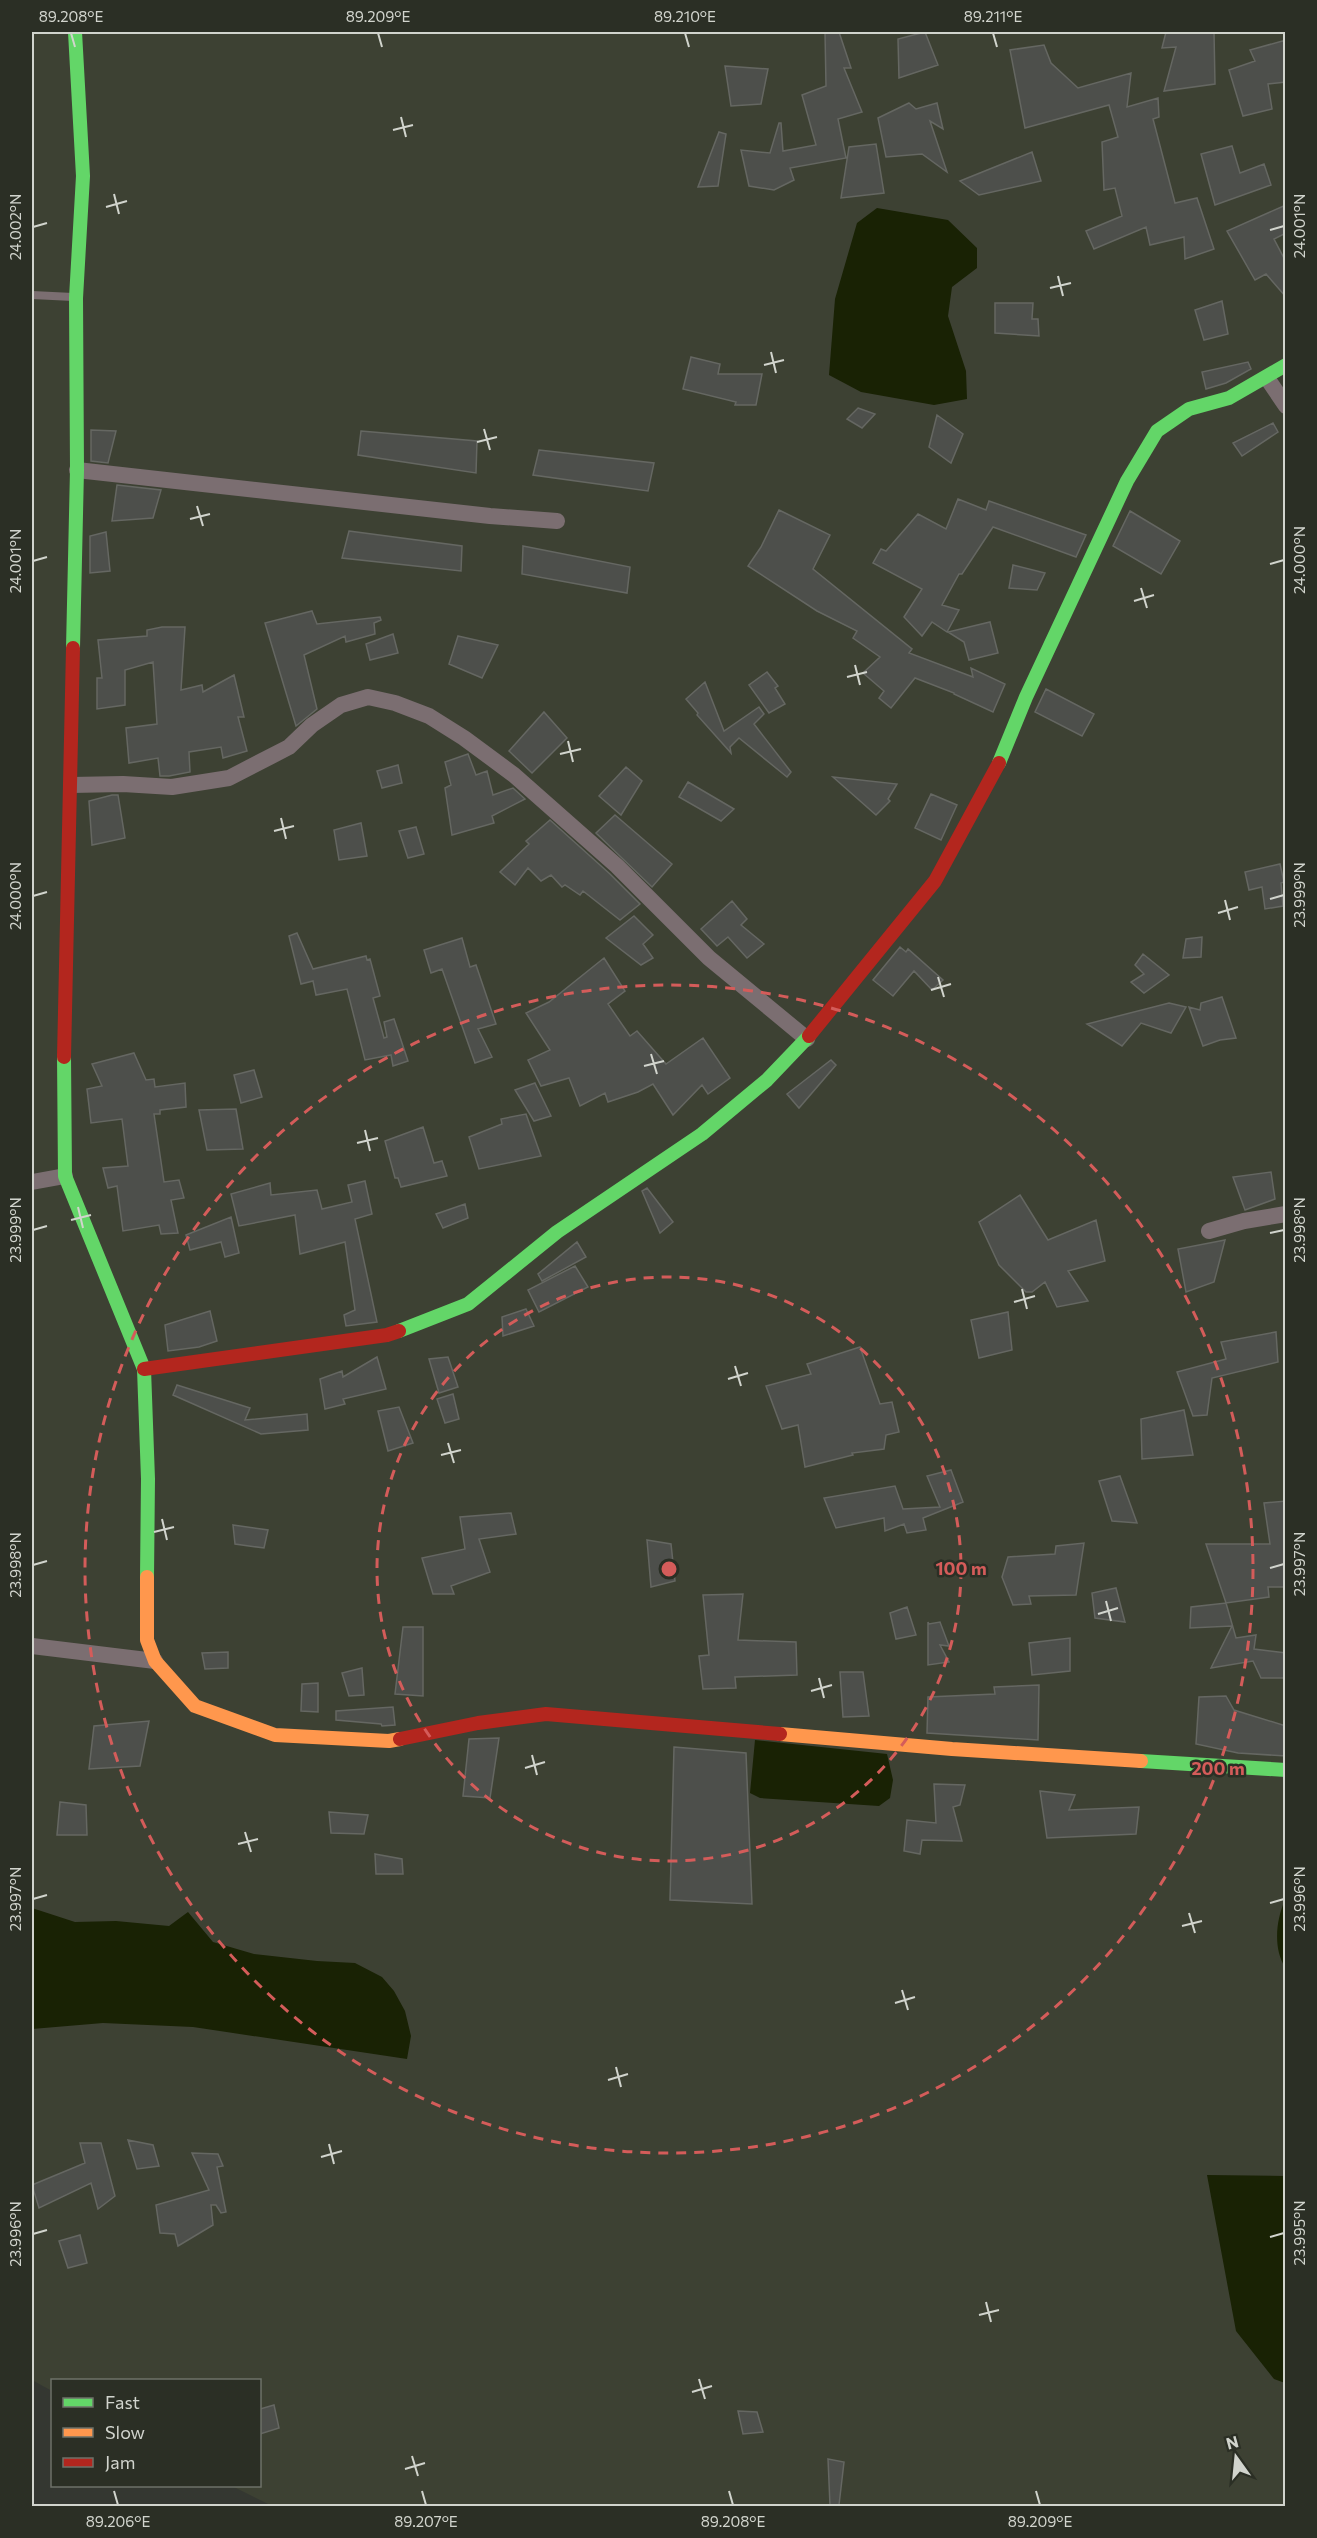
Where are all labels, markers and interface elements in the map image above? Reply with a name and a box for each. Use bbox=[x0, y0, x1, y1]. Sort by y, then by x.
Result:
text: 89.208°E bbox=[39, 7, 103, 25]
text: 89.209°E bbox=[346, 7, 410, 25]
text: 89.210°E bbox=[654, 7, 716, 25]
text: 89.211°E bbox=[964, 7, 1022, 25]
text: 24.002°N bbox=[6, 194, 24, 260]
text: 24.001°N bbox=[1290, 194, 1308, 258]
text: 24.000°N bbox=[1290, 526, 1308, 594]
text: 24.001°N bbox=[6, 529, 24, 593]
text: 24.000°N bbox=[6, 862, 24, 930]
text: 23.999°N bbox=[1290, 862, 1308, 928]
text: 23.999°N bbox=[6, 1197, 24, 1263]
text: 23.998°N bbox=[1290, 1197, 1308, 1263]
text: 23.998°N bbox=[6, 1532, 24, 1598]
text: 23.997°N bbox=[1290, 1532, 1308, 1596]
text: 100 m bbox=[935, 1557, 987, 1579]
centre of rings bbox=[659, 1559, 679, 1579]
text: 200 m bbox=[1191, 1757, 1245, 1779]
text: 23.996°N bbox=[1290, 1866, 1308, 1932]
text: 23.997°N bbox=[6, 1867, 24, 1931]
text: 23.995°N bbox=[1290, 2200, 1308, 2266]
text: 23.996°N bbox=[6, 2201, 24, 2267]
legend bbox=[51, 2379, 261, 2487]
text: Fast bbox=[105, 2391, 140, 2413]
text: Slow bbox=[105, 2421, 145, 2443]
north arrow bbox=[1206, 2427, 1266, 2487]
text: N bbox=[1224, 2431, 1240, 2453]
text: Jam bbox=[105, 2451, 135, 2473]
text: 89.206°E bbox=[86, 2512, 150, 2530]
text: 89.207°E bbox=[394, 2512, 458, 2530]
text: 89.208°E bbox=[701, 2512, 765, 2530]
text: 89.209°E bbox=[1008, 2512, 1072, 2530]

